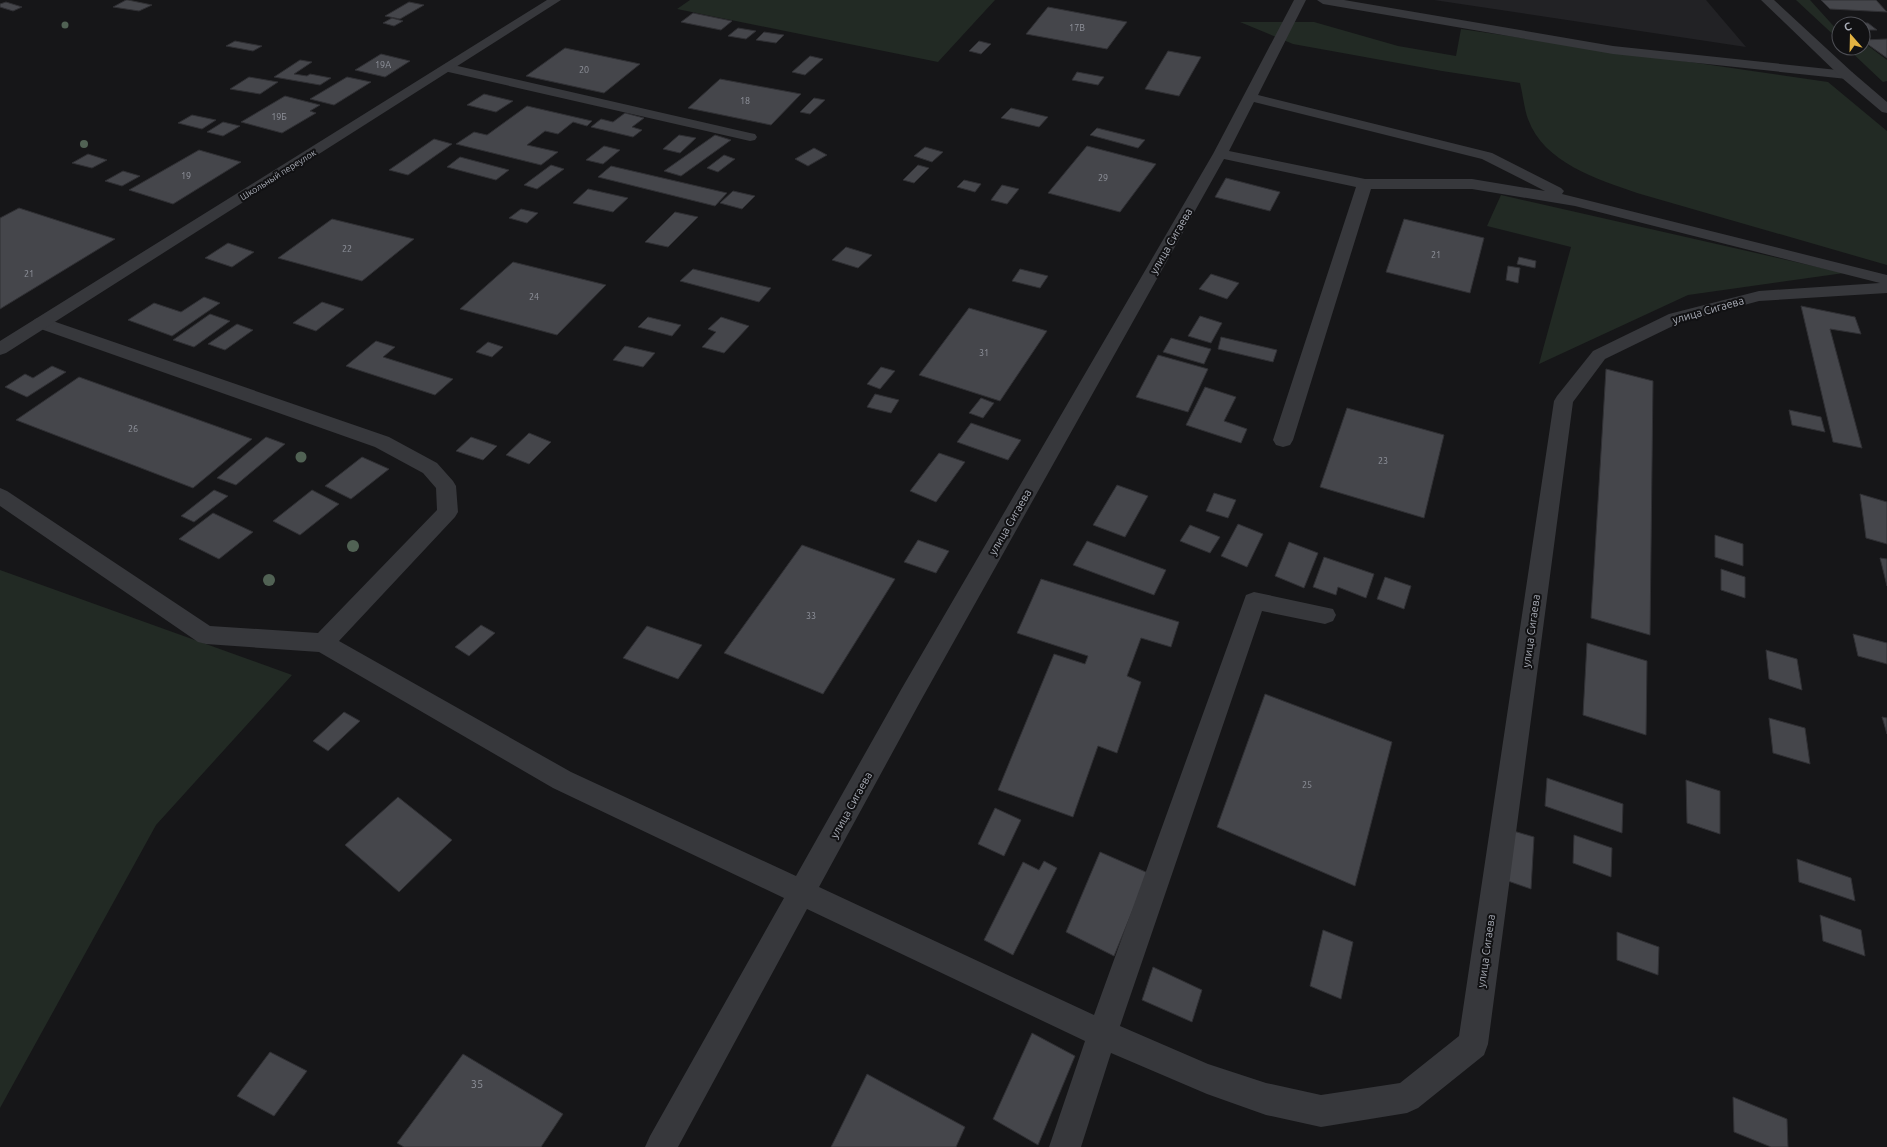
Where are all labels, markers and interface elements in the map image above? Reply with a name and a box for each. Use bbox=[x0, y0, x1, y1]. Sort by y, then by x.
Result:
north arrow bbox=[1831, 16, 1871, 56]
text: С bbox=[1842, 20, 1853, 33]
house number: 17В bbox=[1069, 23, 1085, 33]
house number: 19А bbox=[375, 60, 391, 70]
house number: 20 bbox=[579, 65, 589, 75]
house number: 18 bbox=[740, 96, 750, 106]
house number: 19Б bbox=[271, 112, 287, 122]
street label: Школьный переулок bbox=[238, 147, 318, 202]
house number: 19 bbox=[181, 171, 191, 181]
house number: 29 bbox=[1098, 173, 1108, 183]
street label: улица Сигаева bbox=[1147, 206, 1195, 276]
house number: 22 bbox=[342, 244, 352, 254]
house number: 21 bbox=[1431, 250, 1441, 260]
house number: 21 bbox=[24, 269, 34, 279]
house number: 24 bbox=[529, 292, 539, 302]
street label: улица Сигаева bbox=[1671, 294, 1745, 326]
house number: 31 bbox=[979, 348, 989, 358]
house number: 26 bbox=[128, 424, 138, 434]
house number: 23 bbox=[1378, 456, 1388, 466]
street label: улица Сигаева bbox=[986, 487, 1034, 557]
street label: улица Сигаева bbox=[1520, 594, 1542, 668]
house number: 33 bbox=[806, 611, 816, 621]
street label: улица Сигаева bbox=[828, 770, 874, 840]
house number: 25 bbox=[1302, 780, 1312, 790]
street label: улица Сигаева bbox=[1475, 914, 1497, 988]
house number: 35 bbox=[471, 1078, 483, 1090]

